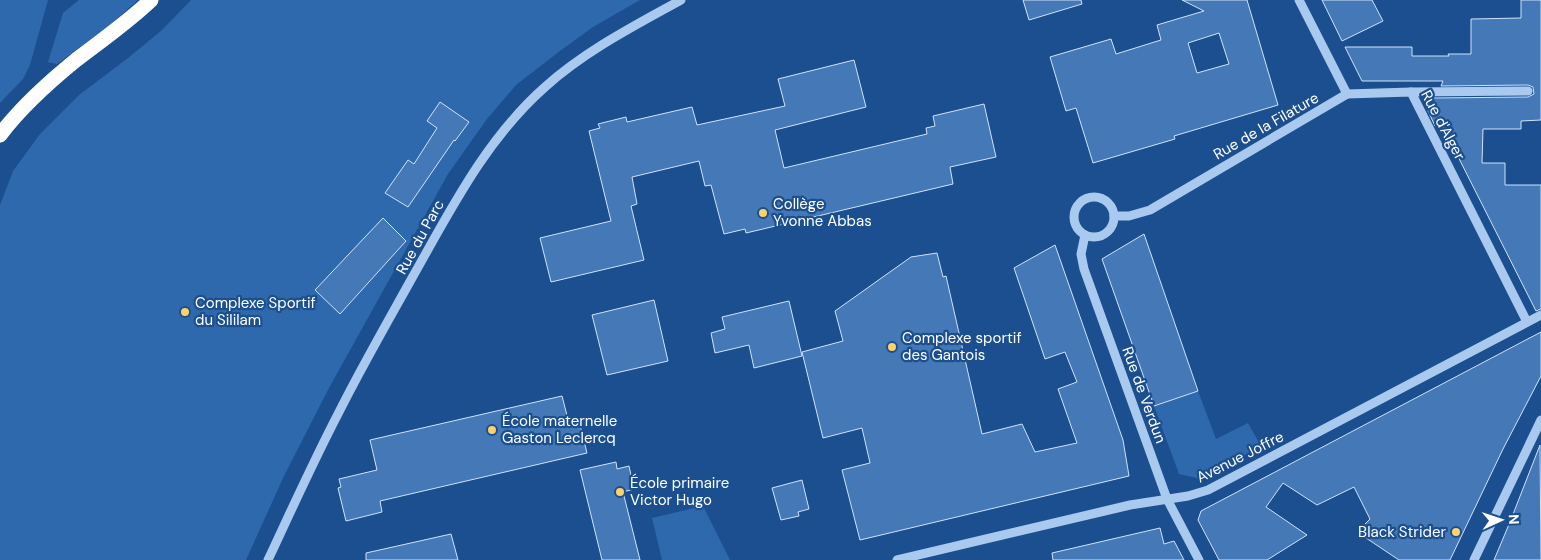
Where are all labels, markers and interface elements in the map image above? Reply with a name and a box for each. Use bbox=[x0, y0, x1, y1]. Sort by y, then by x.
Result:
street label: Rue d'Alger bbox=[1416, 87, 1470, 164]
street label: Rue de la Filature bbox=[1210, 88, 1322, 164]
place label: Collège Yvonne Abbas bbox=[773, 194, 872, 231]
street label: Rue du Parc bbox=[391, 196, 449, 278]
marker: Collège Yvonne Abbas bbox=[757, 207, 769, 219]
place label: Complexe Sportif du Sililam bbox=[195, 293, 316, 330]
marker: Complexe Sportif du Sililam bbox=[179, 306, 191, 318]
place label: Complexe sportif des Gantois bbox=[902, 328, 1022, 365]
marker: Complexe sportif des Gantois bbox=[886, 341, 898, 353]
street label: Rue de Verdun bbox=[1117, 344, 1171, 446]
place label: École maternelle Gaston Leclercq bbox=[502, 411, 617, 448]
marker: École maternelle Gaston Leclercq bbox=[486, 424, 498, 436]
street label: Avenue Joffre bbox=[1193, 426, 1287, 488]
place label: École primaire Victor Hugo bbox=[630, 473, 729, 510]
marker: École primaire Victor Hugo bbox=[614, 486, 626, 498]
north arrow bbox=[1476, 495, 1526, 545]
text: N bbox=[1505, 514, 1523, 525]
place label: Black Strider bbox=[1358, 522, 1446, 542]
marker: Black Strider bbox=[1450, 526, 1462, 538]

